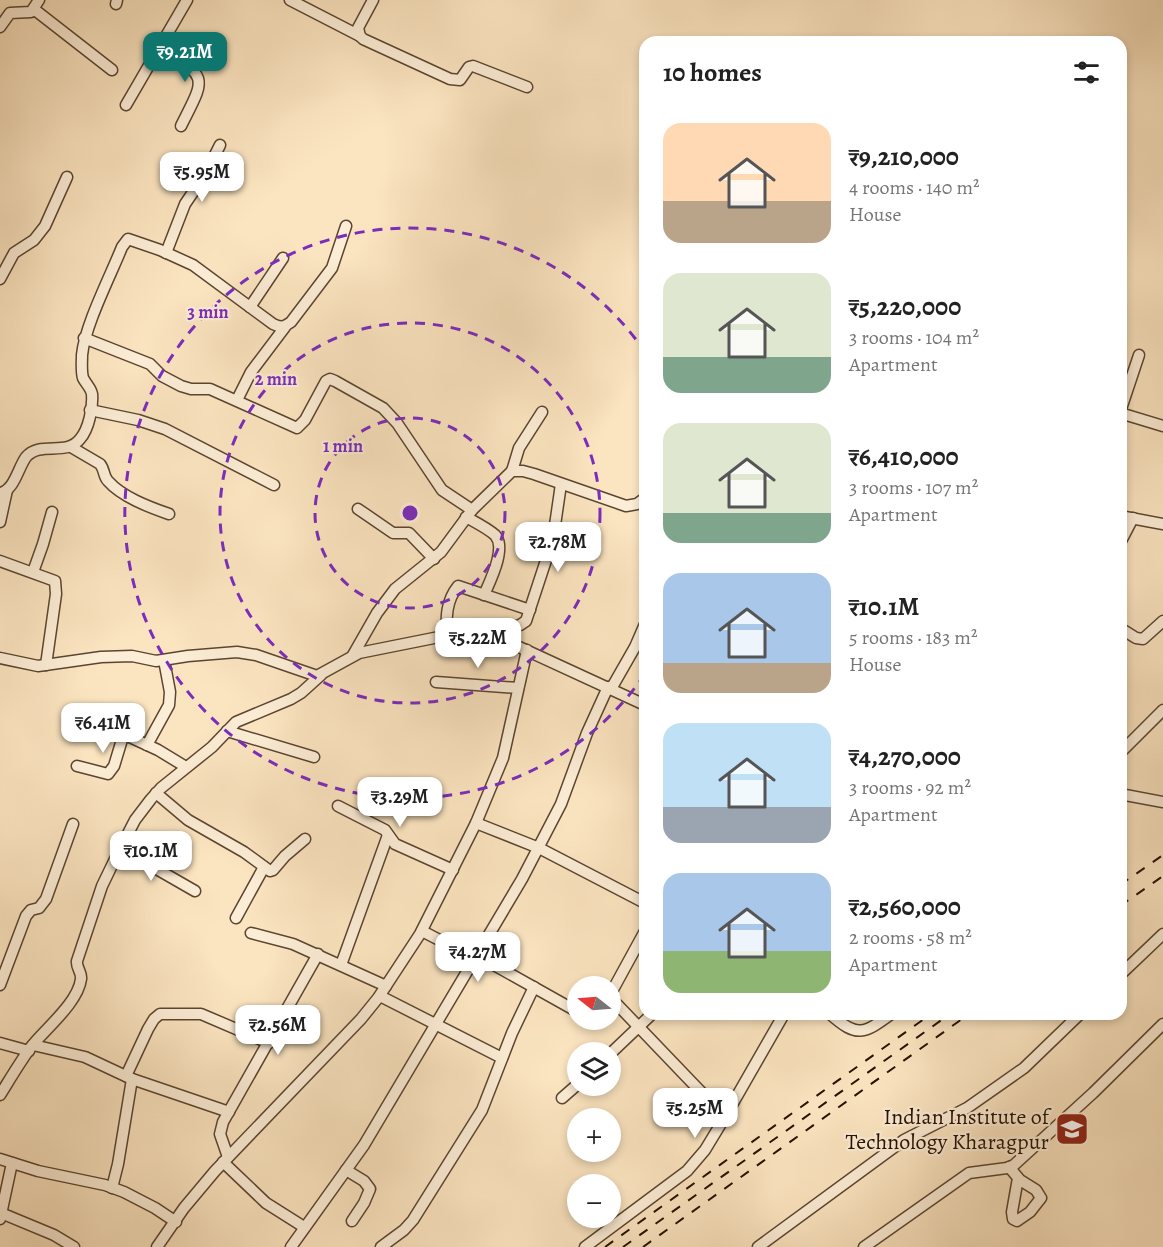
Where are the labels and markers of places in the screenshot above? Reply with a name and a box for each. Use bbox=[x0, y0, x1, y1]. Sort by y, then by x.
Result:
pin: ₹9.21M bbox=[136, 32, 234, 83]
pin: ₹5.95M bbox=[153, 152, 251, 203]
centre of rings bbox=[400, 503, 420, 523]
pin: ₹2.78M bbox=[509, 522, 607, 573]
pin: ₹5.22M bbox=[429, 618, 527, 669]
pin: ₹6.41M bbox=[54, 703, 152, 754]
pin: ₹3.29M bbox=[351, 777, 449, 828]
pin: ₹10.1M bbox=[102, 831, 200, 882]
pin: ₹4.27M bbox=[429, 932, 527, 983]
pin: ₹2.56M bbox=[229, 1005, 327, 1056]
pin: ₹5.25M bbox=[646, 1088, 744, 1139]
place label: Indian Institute of Technology Kharagpur bbox=[846, 1102, 1052, 1157]
school or university icon: Indian Institute of Technology Kharagpur bbox=[1054, 1111, 1090, 1147]

